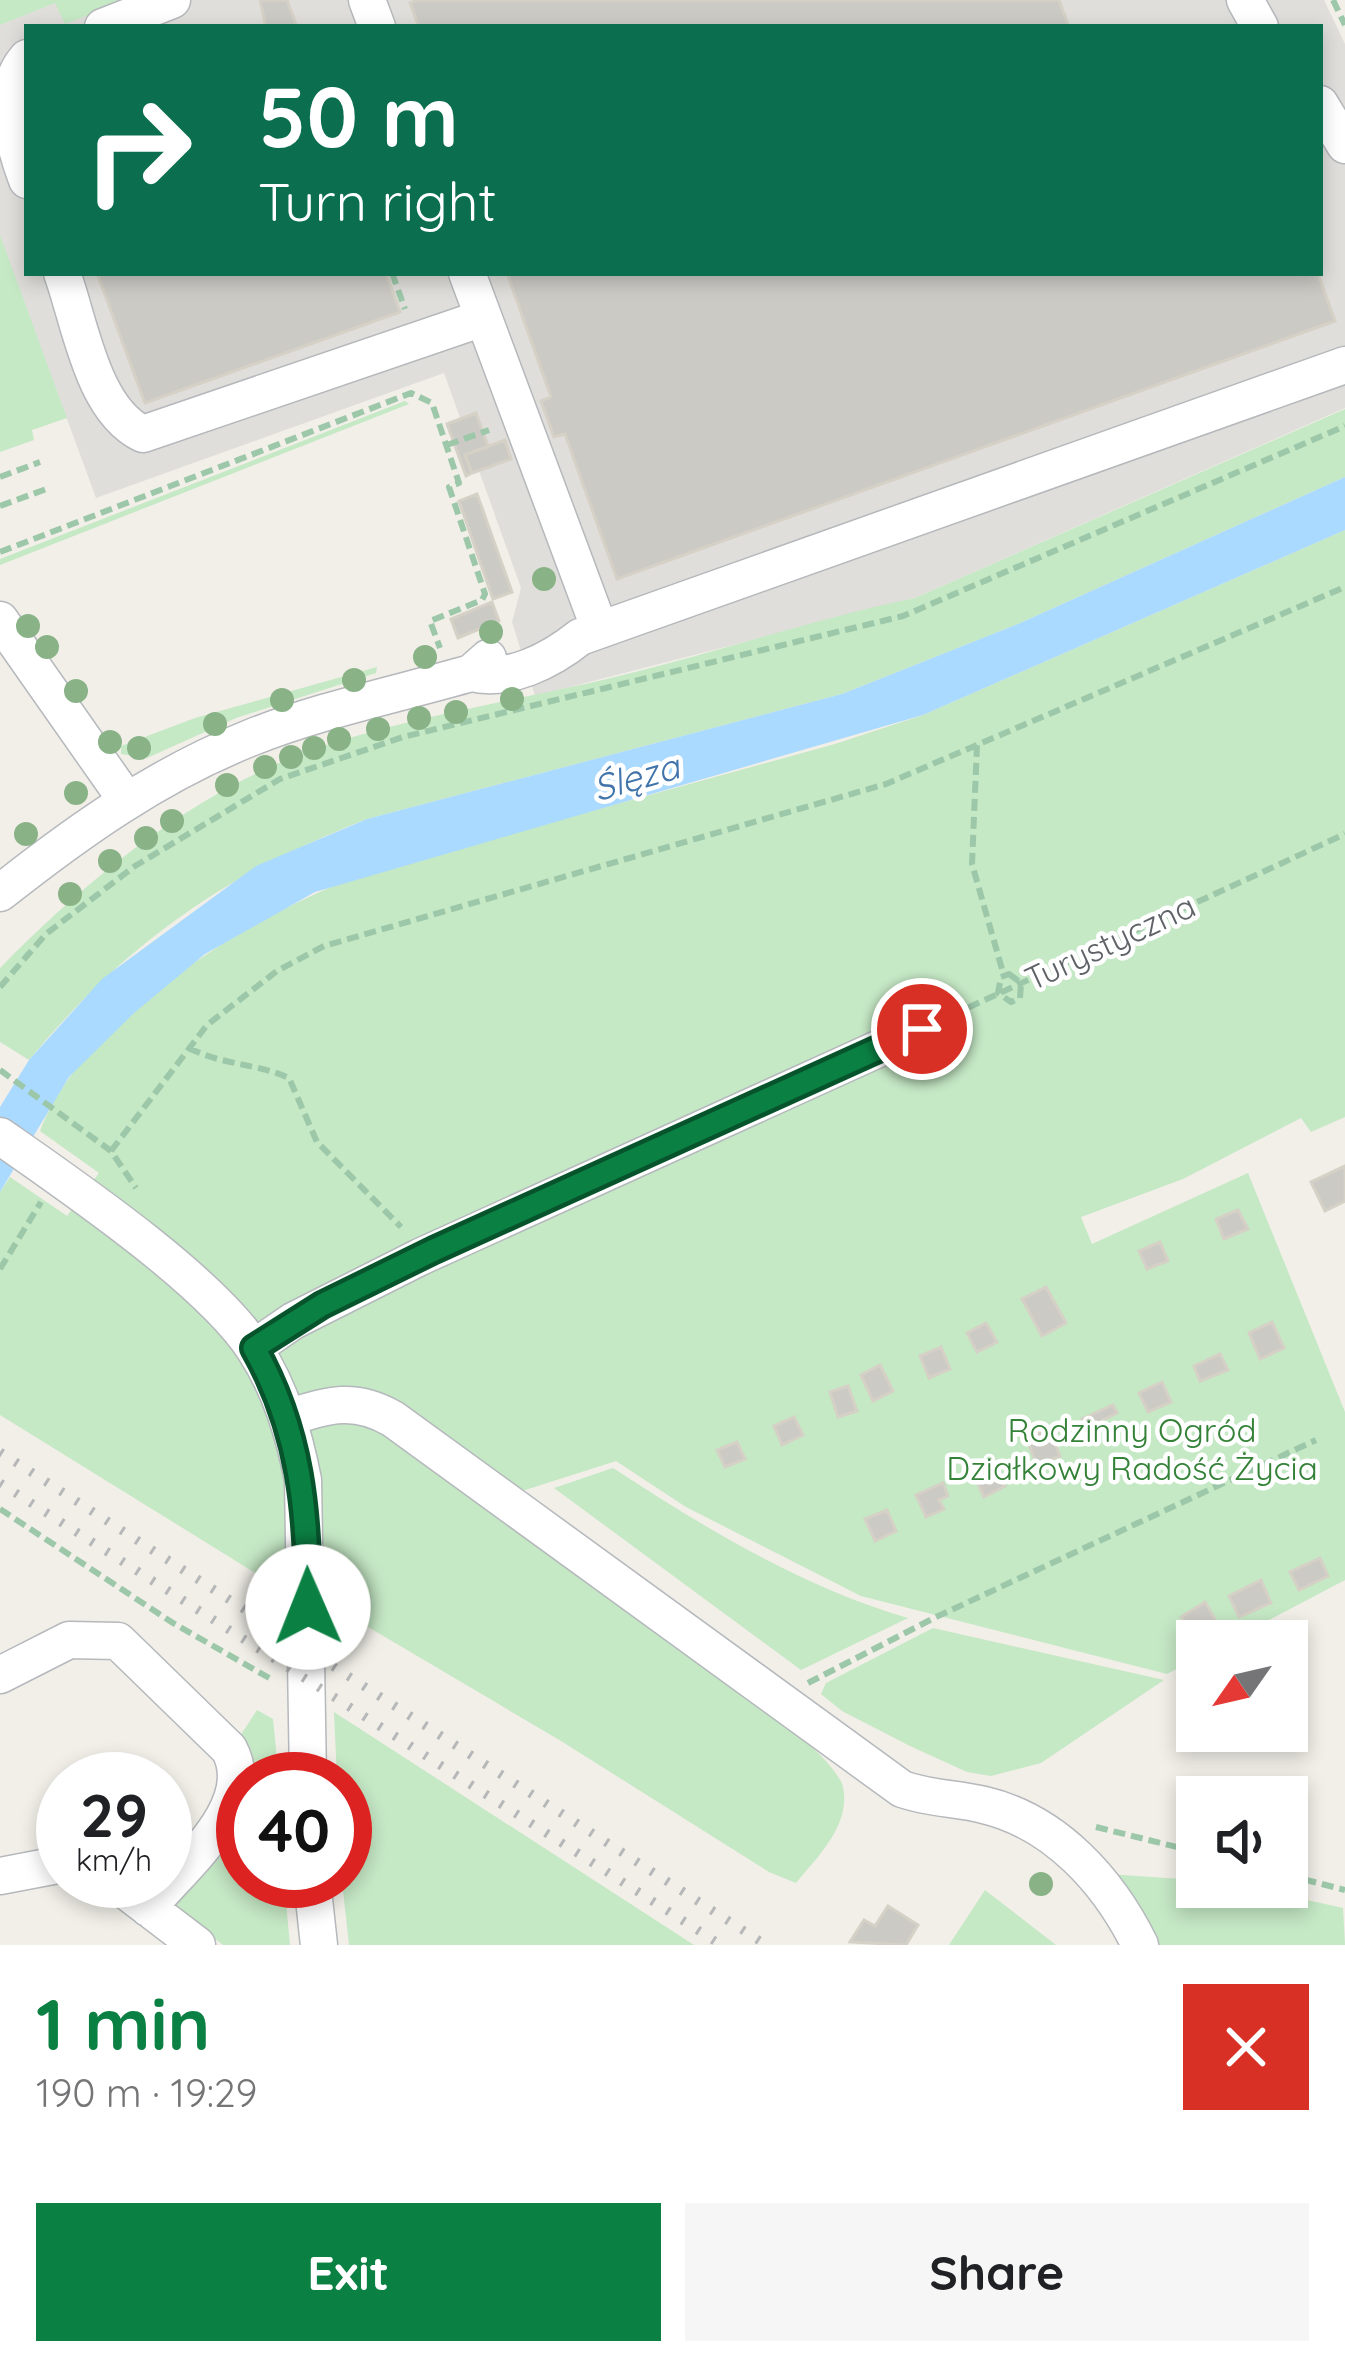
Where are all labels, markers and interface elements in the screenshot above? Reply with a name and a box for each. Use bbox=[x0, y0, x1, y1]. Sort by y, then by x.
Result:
text: 50 m bbox=[258, 63, 459, 168]
icon: right bbox=[60, 72, 216, 228]
text: Turn right bbox=[258, 167, 497, 235]
water label: Ślęza bbox=[588, 742, 686, 810]
street label: Turystyczna bbox=[1018, 884, 1201, 999]
pin bbox=[871, 978, 973, 1080]
icon: arrive bbox=[889, 996, 955, 1062]
park label: Rodzinny Ogród Działkowy Radość Życia bbox=[946, 1409, 1318, 1488]
position arrow bbox=[245, 1544, 371, 1670]
north arrow bbox=[1176, 1620, 1308, 1752]
map controls bbox=[1176, 1620, 1308, 1908]
speed limit sign: 40 bbox=[216, 1752, 372, 1908]
button: sound bbox=[1176, 1776, 1308, 1908]
text: 29 bbox=[80, 1777, 148, 1852]
text: km/h bbox=[76, 1841, 152, 1879]
text: 1 min bbox=[36, 1978, 210, 2068]
button: close bbox=[1183, 1984, 1309, 2110]
text: 190 m · 19:29 bbox=[36, 2068, 257, 2117]
button: Exit bbox=[36, 2203, 661, 2341]
button: Share bbox=[685, 2203, 1309, 2341]

